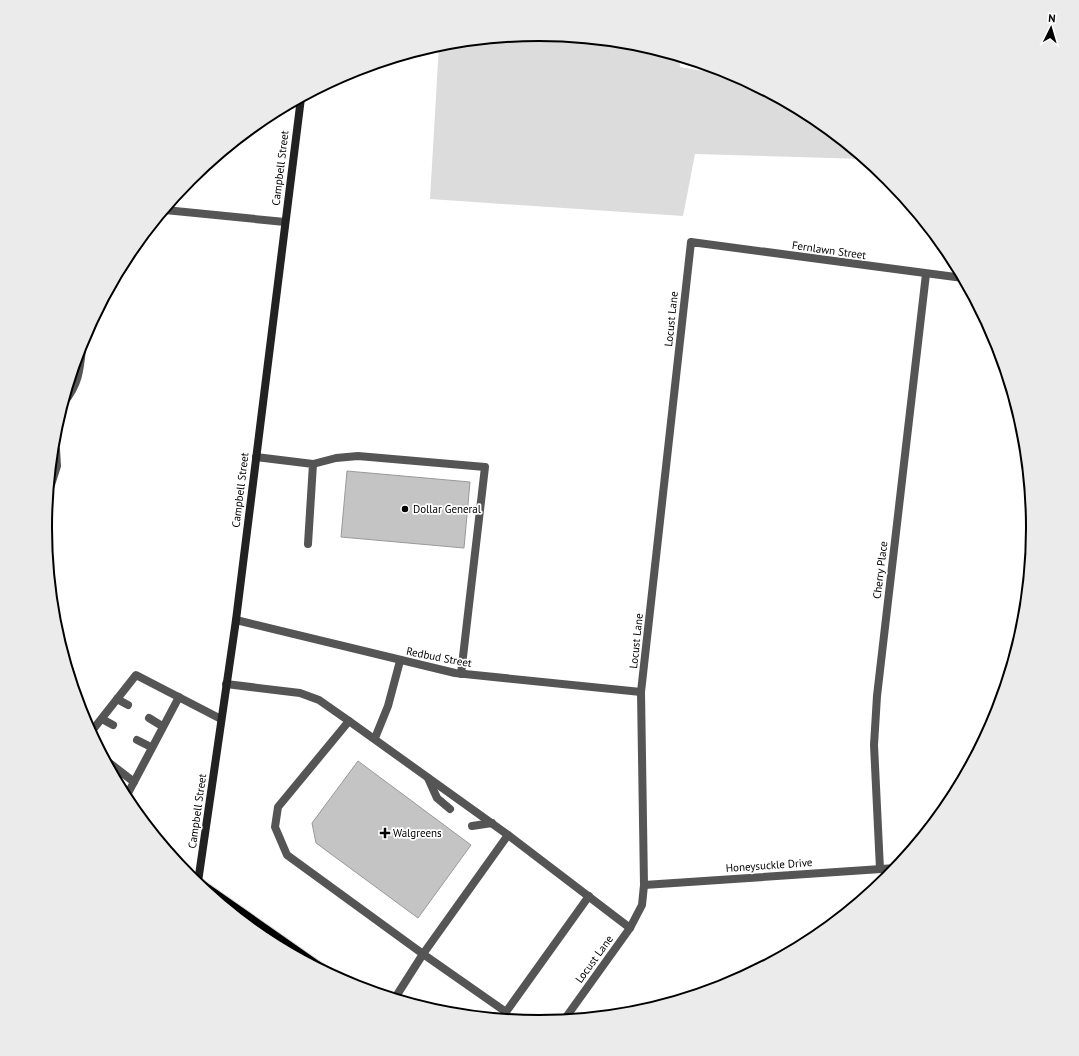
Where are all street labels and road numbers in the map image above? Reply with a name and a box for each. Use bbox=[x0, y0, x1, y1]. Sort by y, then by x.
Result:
street label: Campbell Street bbox=[268, 129, 292, 206]
street label: Fernlawn Street bbox=[791, 238, 867, 262]
street label: Locust Lane bbox=[661, 290, 681, 347]
street label: Campbell Street bbox=[228, 451, 252, 528]
street label: Cherry Place bbox=[870, 540, 891, 600]
street label: Locust Lane bbox=[626, 612, 646, 669]
street label: Redbud Street bbox=[405, 644, 473, 670]
street label: Campbell Street bbox=[185, 772, 209, 849]
street label: Honeysuckle Drive bbox=[725, 855, 813, 875]
street label: Locust Lane bbox=[572, 932, 616, 986]

